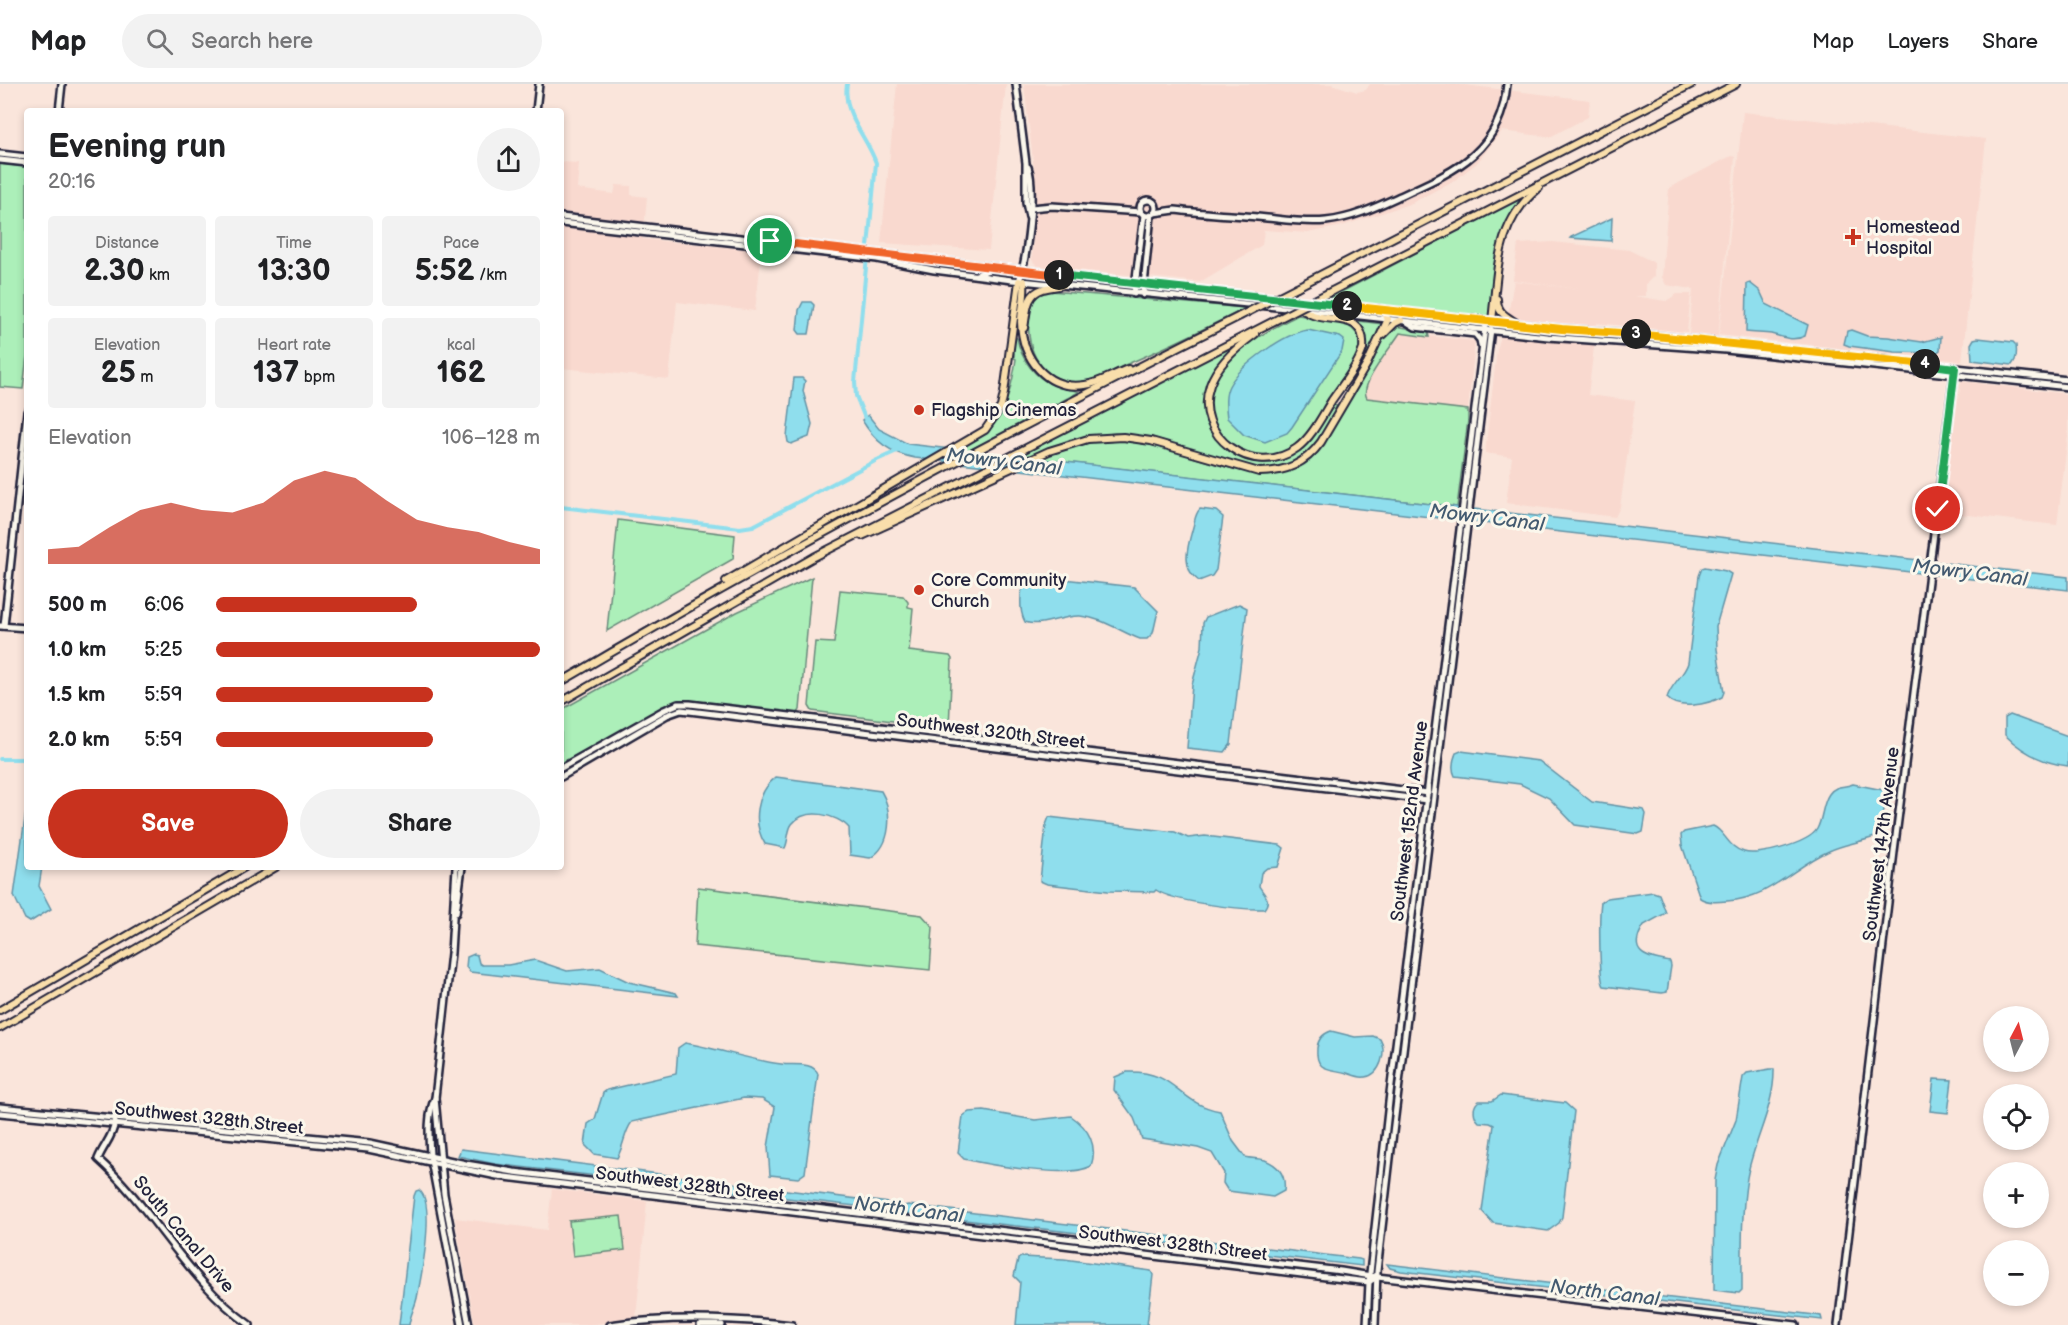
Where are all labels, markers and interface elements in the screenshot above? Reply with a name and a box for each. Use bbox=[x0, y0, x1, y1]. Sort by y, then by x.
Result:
search box bbox=[122, 14, 542, 68]
text: Map bbox=[30, 25, 86, 58]
icon: search bbox=[143, 25, 176, 58]
text: Search here bbox=[191, 28, 313, 55]
text: Map bbox=[1812, 29, 1854, 54]
text: Layers bbox=[1887, 29, 1949, 54]
text: Share bbox=[1982, 29, 2038, 54]
text: Evening run bbox=[48, 127, 226, 167]
button: share bbox=[477, 128, 540, 191]
text: 20:16 bbox=[48, 170, 96, 194]
pin bbox=[744, 215, 795, 266]
place label: Homestead Hospital bbox=[1866, 217, 1960, 259]
icon: arrive bbox=[753, 224, 786, 257]
marker: Homestead Hospital bbox=[1844, 228, 1862, 246]
text: Distance bbox=[95, 234, 159, 253]
text: Time bbox=[276, 234, 312, 253]
text: Pace bbox=[443, 234, 479, 253]
text: 2.30 bbox=[84, 253, 145, 289]
text: 13:30 bbox=[257, 253, 331, 289]
text: 5:52 bbox=[415, 253, 475, 289]
pin: 1 bbox=[1044, 260, 1074, 290]
text: 1 bbox=[1056, 265, 1062, 284]
text: km bbox=[145, 266, 170, 285]
text: /km bbox=[475, 266, 507, 285]
pin: 2 bbox=[1332, 291, 1362, 321]
text: 2 bbox=[1342, 296, 1352, 315]
pin: 3 bbox=[1621, 319, 1651, 349]
text: 3 bbox=[1631, 324, 1641, 343]
text: Elevation bbox=[94, 336, 160, 355]
text: Heart rate bbox=[257, 336, 331, 355]
text: kcal bbox=[447, 336, 475, 355]
pin: 4 bbox=[1910, 349, 1940, 379]
text: 4 bbox=[1920, 354, 1930, 373]
text: 25 bbox=[101, 355, 136, 391]
text: 137 bbox=[253, 355, 299, 391]
text: 162 bbox=[437, 355, 485, 391]
text: m bbox=[136, 368, 153, 387]
text: bpm bbox=[299, 368, 335, 387]
place label: Flagship Cinemas bbox=[931, 400, 1076, 421]
marker: Flagship Cinemas bbox=[912, 403, 926, 417]
text: Elevation bbox=[48, 426, 131, 450]
text: 106–128 m bbox=[442, 426, 540, 450]
water label: Mowry Canal bbox=[945, 443, 1064, 481]
pin bbox=[1912, 483, 1963, 534]
icon: check bbox=[1921, 492, 1954, 525]
water label: Mowry Canal bbox=[1428, 499, 1547, 537]
water label: Mowry Canal bbox=[1911, 554, 2030, 592]
place label: Core Community Church bbox=[931, 570, 1067, 612]
marker: Core Community Church bbox=[912, 583, 926, 597]
text: 500 m bbox=[48, 593, 107, 617]
text: 6:06 bbox=[144, 593, 184, 617]
text: 1.0 km bbox=[48, 638, 106, 662]
text: 5:25 bbox=[144, 638, 183, 662]
text: 1.5 km bbox=[48, 683, 105, 707]
text: 5:59 bbox=[144, 683, 183, 707]
street label: Southwest 320th Street bbox=[895, 710, 1087, 754]
street label: Southwest 152nd Avenue bbox=[1387, 719, 1432, 923]
text: 2.0 km bbox=[48, 728, 110, 752]
text: 5:59 bbox=[144, 728, 183, 752]
street label: Southwest 147th Avenue bbox=[1859, 745, 1904, 942]
button: Save bbox=[48, 789, 288, 858]
button: Share bbox=[300, 789, 540, 858]
north arrow bbox=[1983, 1006, 2049, 1072]
map controls bbox=[1983, 1006, 2049, 1306]
button: locate bbox=[1983, 1084, 2049, 1150]
street label: Southwest 328th Street bbox=[113, 1098, 305, 1139]
button: + bbox=[1983, 1162, 2049, 1228]
street label: Southwest 328th Street bbox=[594, 1163, 786, 1207]
street label: South Canal Drive bbox=[129, 1172, 239, 1297]
water label: North Canal bbox=[853, 1191, 966, 1229]
street label: Southwest 328th Street bbox=[1077, 1222, 1269, 1266]
button: − bbox=[1983, 1240, 2049, 1306]
water label: North Canal bbox=[1549, 1274, 1662, 1312]

